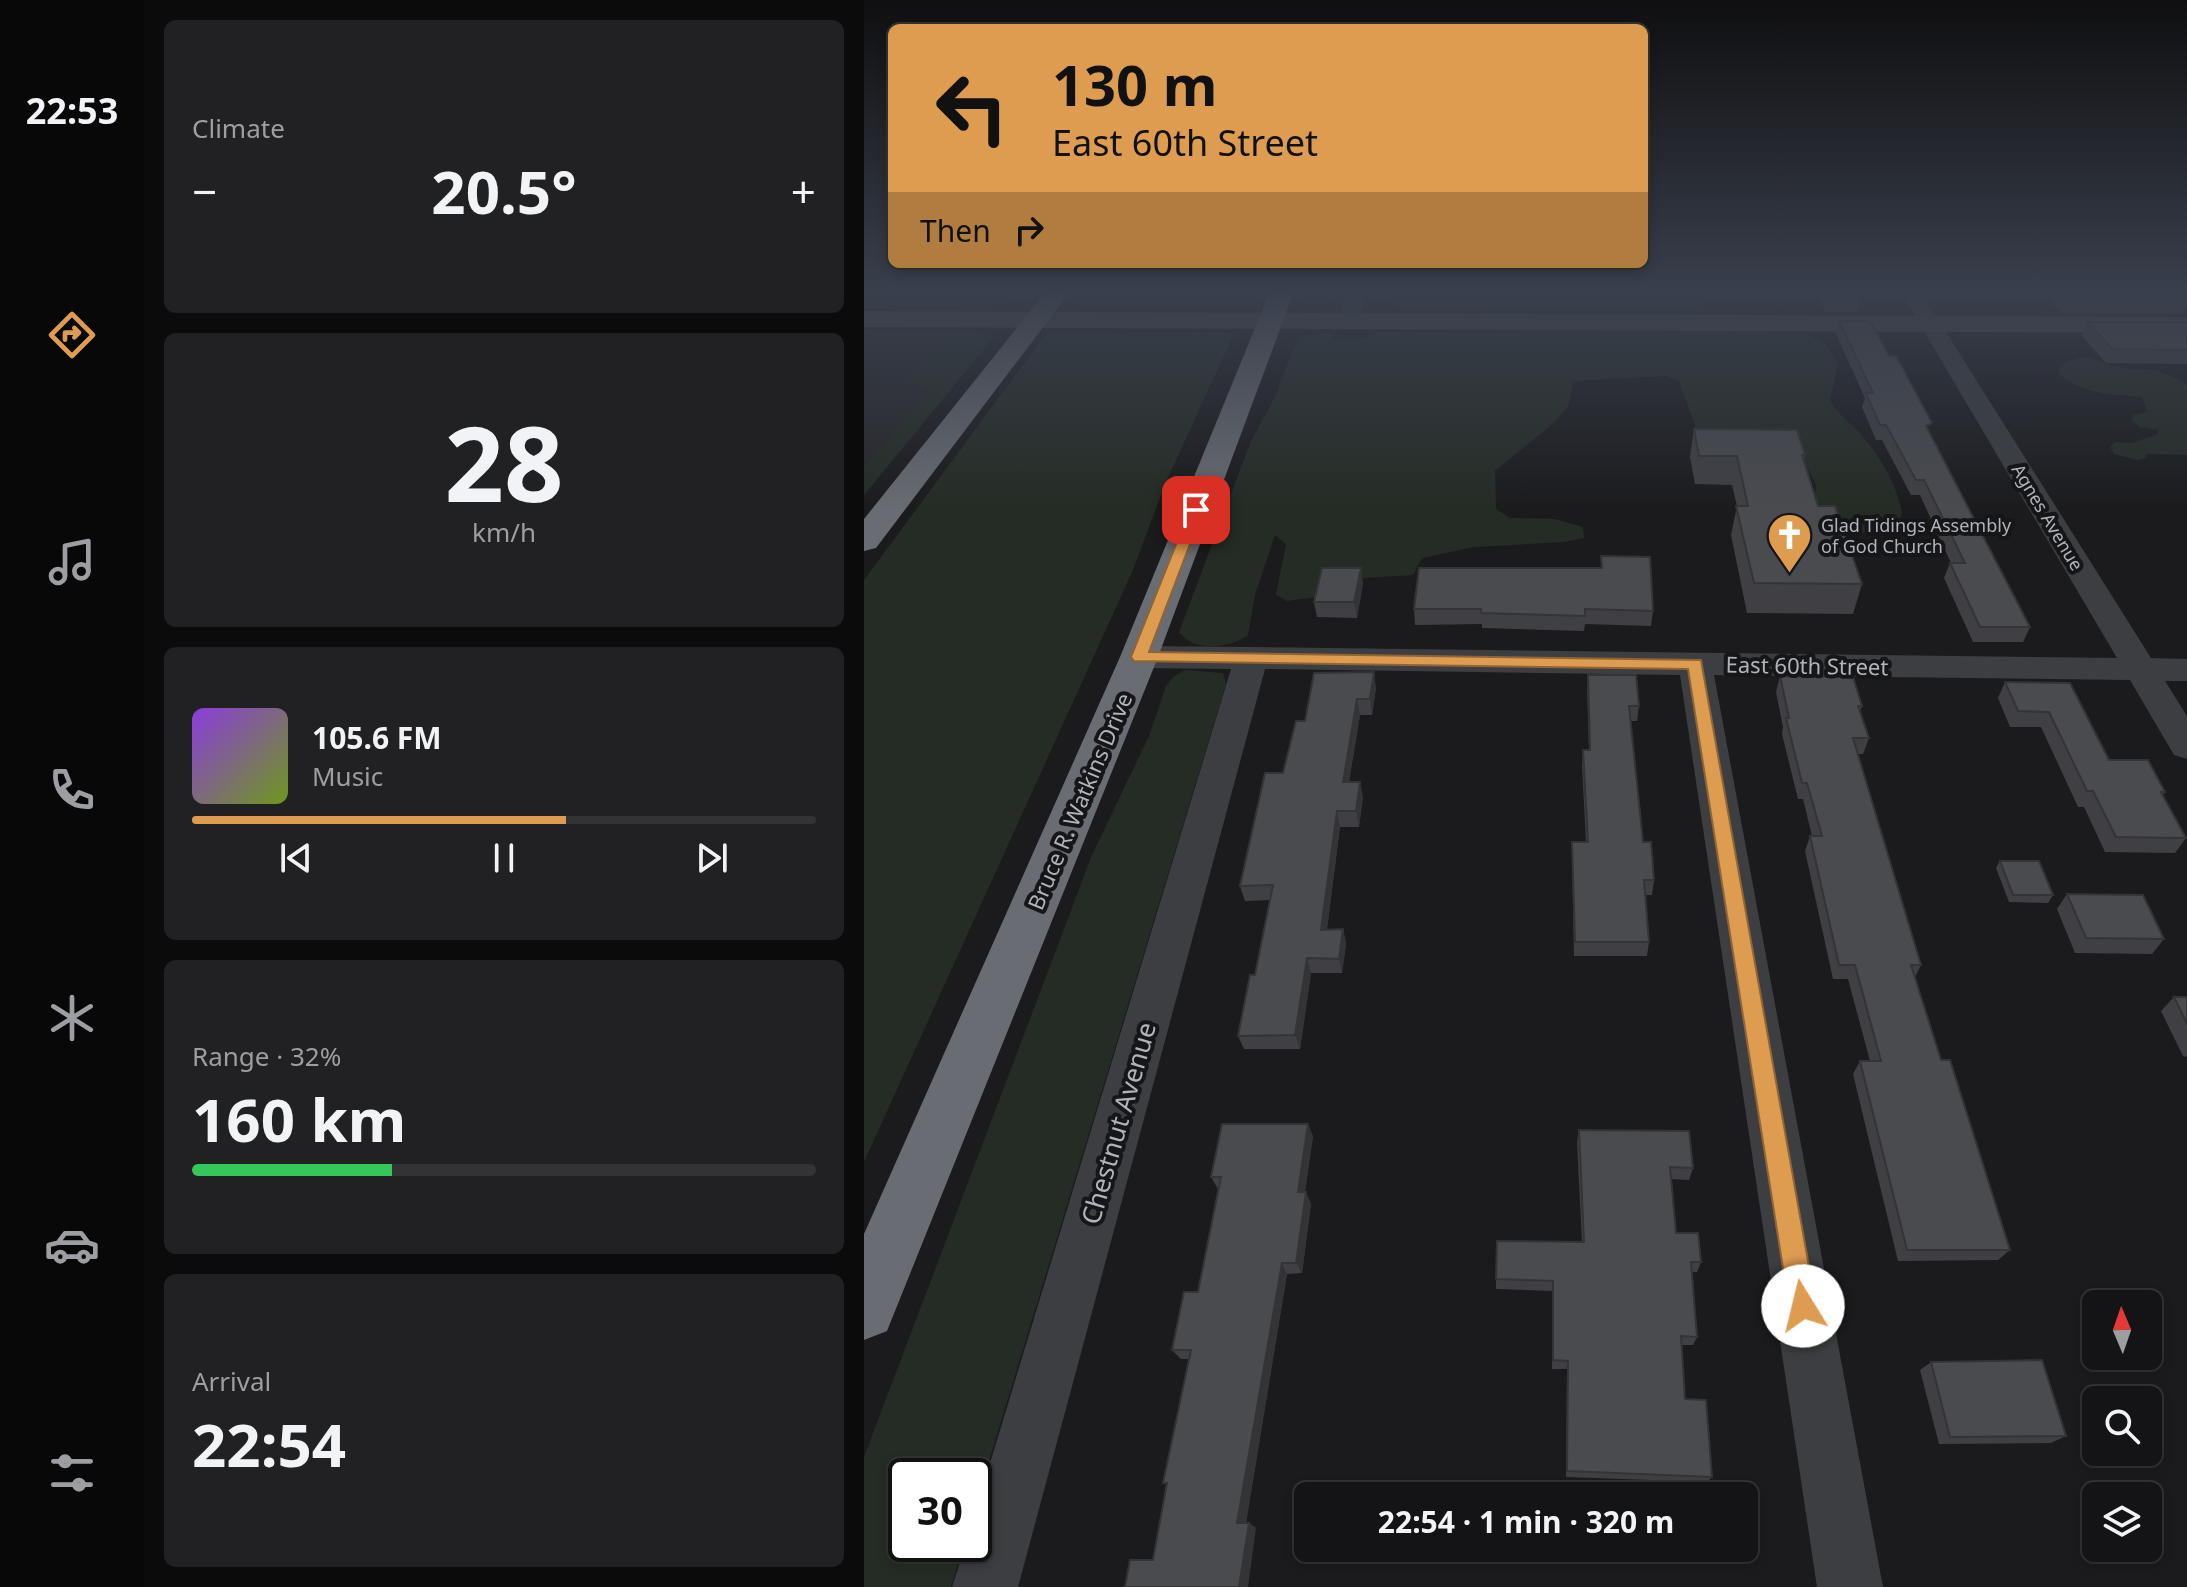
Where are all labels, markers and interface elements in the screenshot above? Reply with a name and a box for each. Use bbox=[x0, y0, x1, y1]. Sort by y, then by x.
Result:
text: 130 m bbox=[1052, 46, 1217, 122]
icon: left bbox=[920, 56, 1024, 160]
text: 22:53 bbox=[26, 86, 118, 135]
text: Climate bbox=[192, 110, 285, 146]
text: East 60th Street bbox=[1052, 118, 1318, 167]
text: 20.5° bbox=[431, 150, 577, 232]
text: − bbox=[192, 161, 217, 221]
text: + bbox=[791, 161, 816, 221]
icon: right bbox=[1007, 208, 1051, 252]
text: Then bbox=[920, 210, 991, 251]
icon: directions bbox=[44, 307, 100, 363]
text: 28 bbox=[445, 391, 563, 532]
street label: Agnes Avenue bbox=[2007, 459, 2089, 575]
pin bbox=[1162, 476, 1230, 544]
icon: arrive bbox=[1174, 488, 1218, 532]
church icon: Glad Tidings Assembly of God Church bbox=[1766, 511, 1814, 574]
place label: Glad Tidings Assembly of God Church bbox=[1821, 513, 2012, 558]
text: km/h bbox=[472, 514, 536, 550]
icon: music bbox=[44, 534, 100, 590]
street label: East 60th Street bbox=[1725, 649, 1889, 681]
street label: Bruce R. Watkins Drive bbox=[1020, 688, 1138, 914]
text: 105.6 FM bbox=[312, 717, 442, 758]
text: Music bbox=[312, 758, 383, 794]
icon: phone bbox=[44, 762, 100, 818]
icon: previous bbox=[274, 836, 318, 880]
icon: pause bbox=[482, 836, 526, 880]
icon: next bbox=[690, 836, 734, 880]
icon: climate bbox=[44, 990, 100, 1046]
street label: Chestnut Avenue bbox=[1072, 1018, 1164, 1228]
text: Range · 32% bbox=[192, 1038, 341, 1074]
text: 160 km bbox=[192, 1078, 406, 1160]
icon: car bbox=[44, 1217, 100, 1273]
position arrow bbox=[1761, 1264, 1845, 1348]
north arrow bbox=[2082, 1290, 2162, 1370]
map controls bbox=[2082, 1290, 2162, 1562]
text: Arrival bbox=[192, 1363, 271, 1399]
button: search bbox=[2082, 1386, 2162, 1466]
text: 22:54 bbox=[192, 1403, 346, 1485]
icon: filters bbox=[44, 1445, 100, 1501]
speed limit sign: 30 bbox=[888, 1458, 992, 1562]
button: layers bbox=[2082, 1482, 2162, 1562]
text: 22:54 · 1 min · 320 m bbox=[1378, 1501, 1674, 1542]

